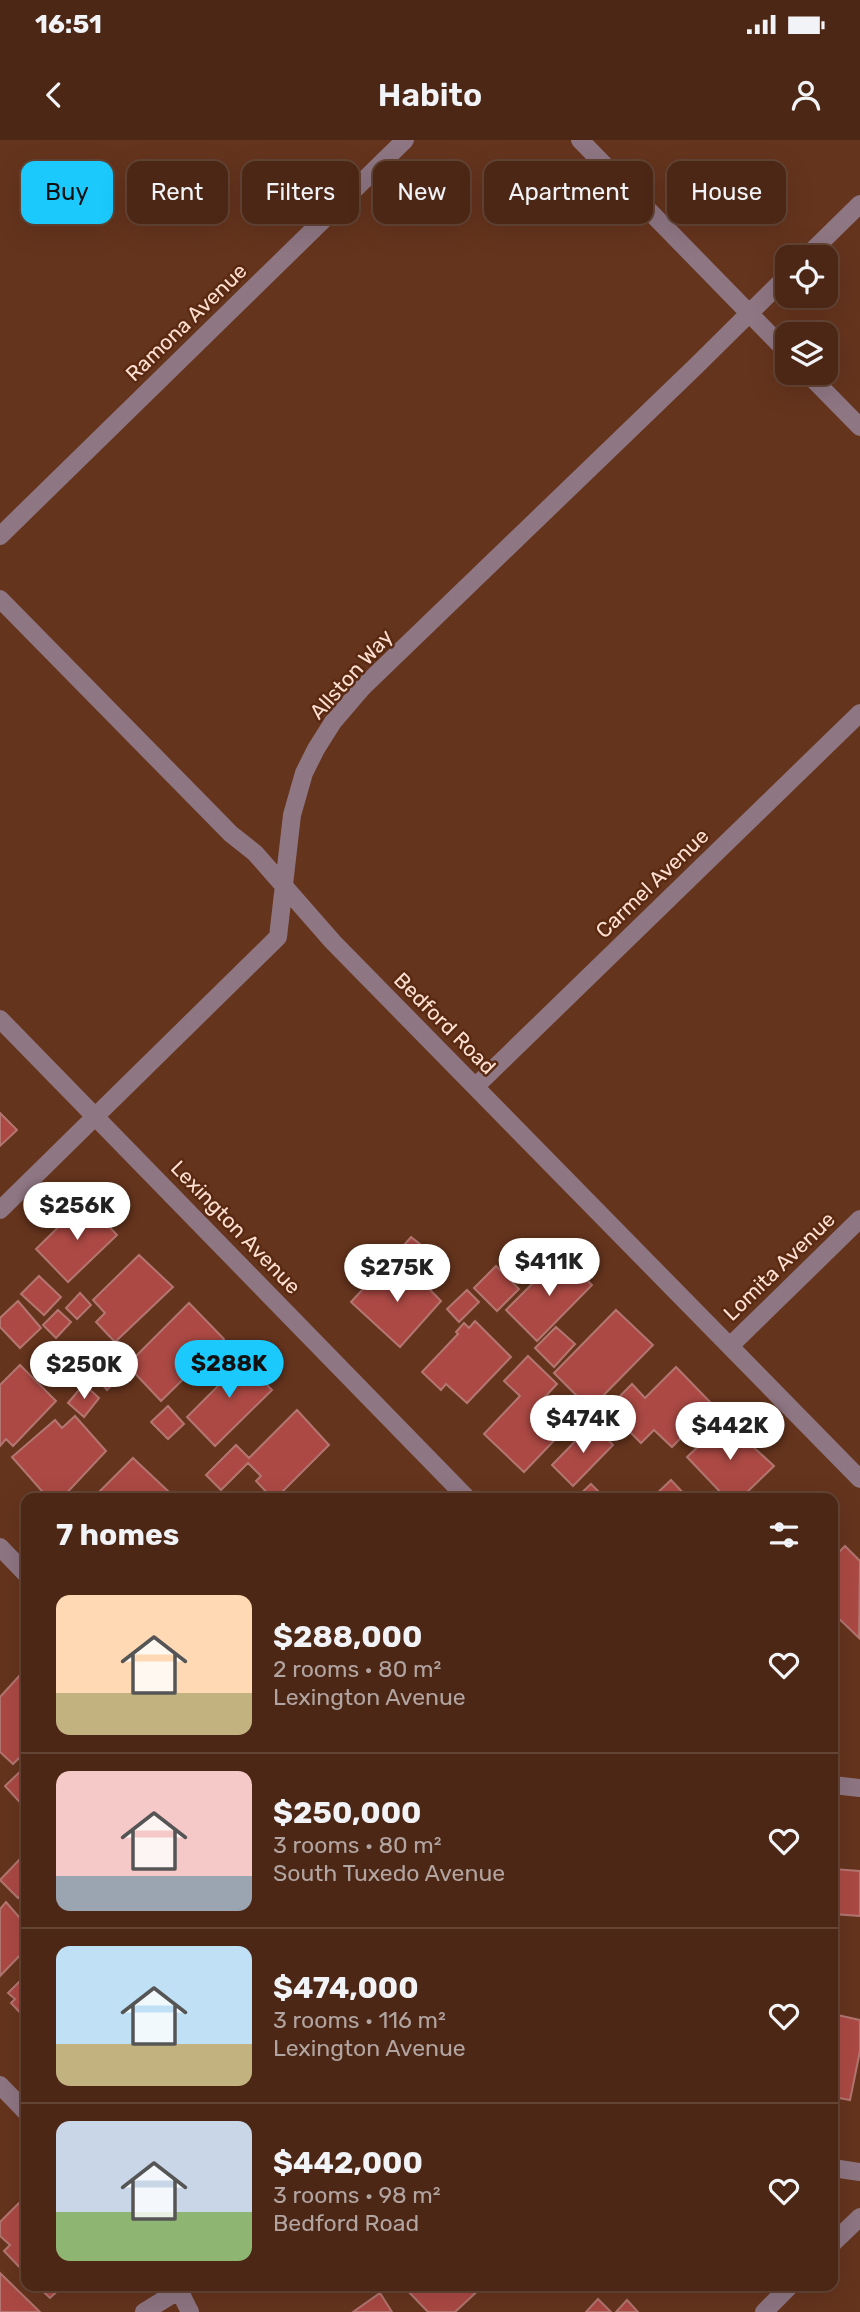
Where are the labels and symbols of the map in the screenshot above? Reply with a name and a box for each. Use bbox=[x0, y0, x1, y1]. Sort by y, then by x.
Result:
street label: Ramona Avenue bbox=[120, 258, 252, 386]
street label: Allston Way bbox=[304, 624, 398, 724]
street label: Carmel Avenue bbox=[590, 823, 714, 943]
street label: Bedford Road bbox=[389, 967, 501, 1079]
street label: Lexington Avenue bbox=[166, 1155, 306, 1299]
pin: $256K bbox=[28, 1182, 126, 1242]
street label: Lomita Avenue bbox=[718, 1207, 840, 1325]
pin: $411K bbox=[500, 1238, 598, 1298]
pin: $275K bbox=[348, 1244, 446, 1304]
pin: $288K bbox=[180, 1340, 278, 1400]
pin: $250K bbox=[35, 1342, 133, 1401]
pin: $474K bbox=[534, 1396, 632, 1455]
pin: $442K bbox=[681, 1402, 779, 1462]

